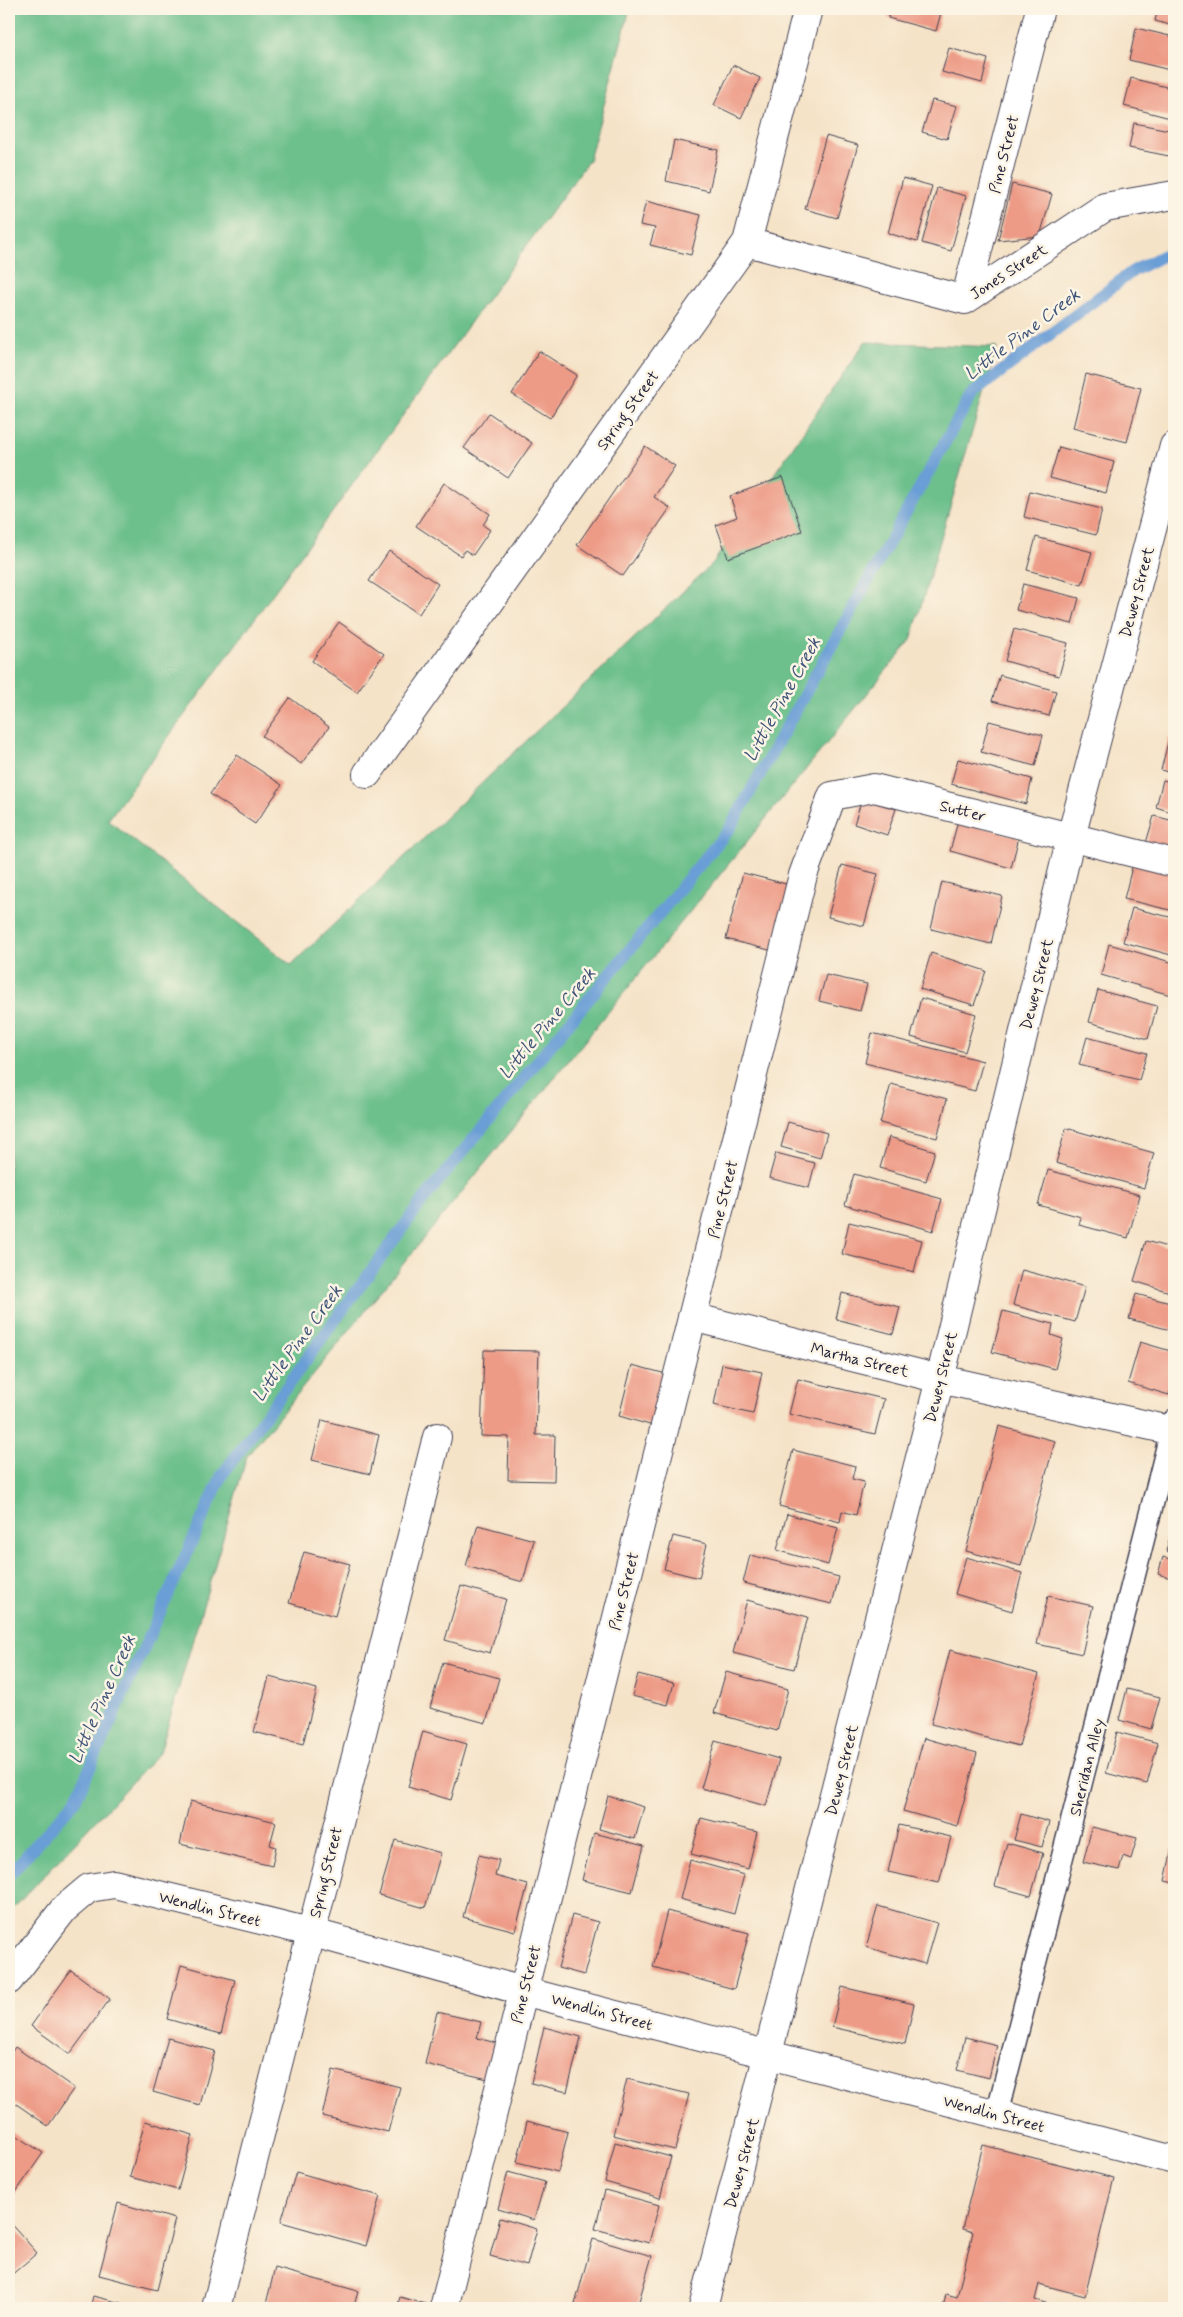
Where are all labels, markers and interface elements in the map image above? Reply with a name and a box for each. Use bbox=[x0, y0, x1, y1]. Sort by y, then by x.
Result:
street label: Pine Street bbox=[985, 113, 1024, 196]
street label: Jones Street bbox=[966, 239, 1052, 305]
water label: Little Pine Creek bbox=[960, 283, 1085, 386]
street label: Spring Street bbox=[592, 367, 665, 455]
street label: Dewey Street bbox=[1115, 544, 1160, 640]
water label: Little Pine Creek bbox=[739, 633, 827, 766]
street label: Sutter bbox=[937, 796, 988, 827]
street label: Dewey Street bbox=[1016, 936, 1059, 1032]
water label: Little Pine Creek bbox=[494, 963, 602, 1085]
street label: Pine Street bbox=[704, 1158, 743, 1241]
water label: Little Pine Creek bbox=[247, 1280, 348, 1407]
street label: Dewey Street bbox=[920, 1329, 963, 1425]
street label: Martha Street bbox=[808, 1338, 912, 1383]
street label: Pine Street bbox=[605, 1550, 644, 1633]
water label: Little Pine Creek bbox=[64, 1631, 142, 1768]
street label: Sheridan Alley bbox=[1065, 1716, 1110, 1818]
street label: Dewey Street bbox=[821, 1722, 864, 1818]
street label: Spring Street bbox=[305, 1824, 349, 1920]
street label: Wendlin Street bbox=[157, 1887, 263, 1932]
street label: Pine Street bbox=[507, 1943, 546, 2026]
street label: Wendlin Street bbox=[549, 1989, 655, 2036]
street label: Wendlin Street bbox=[941, 2091, 1047, 2138]
street label: Dewey Street bbox=[720, 2115, 765, 2211]

